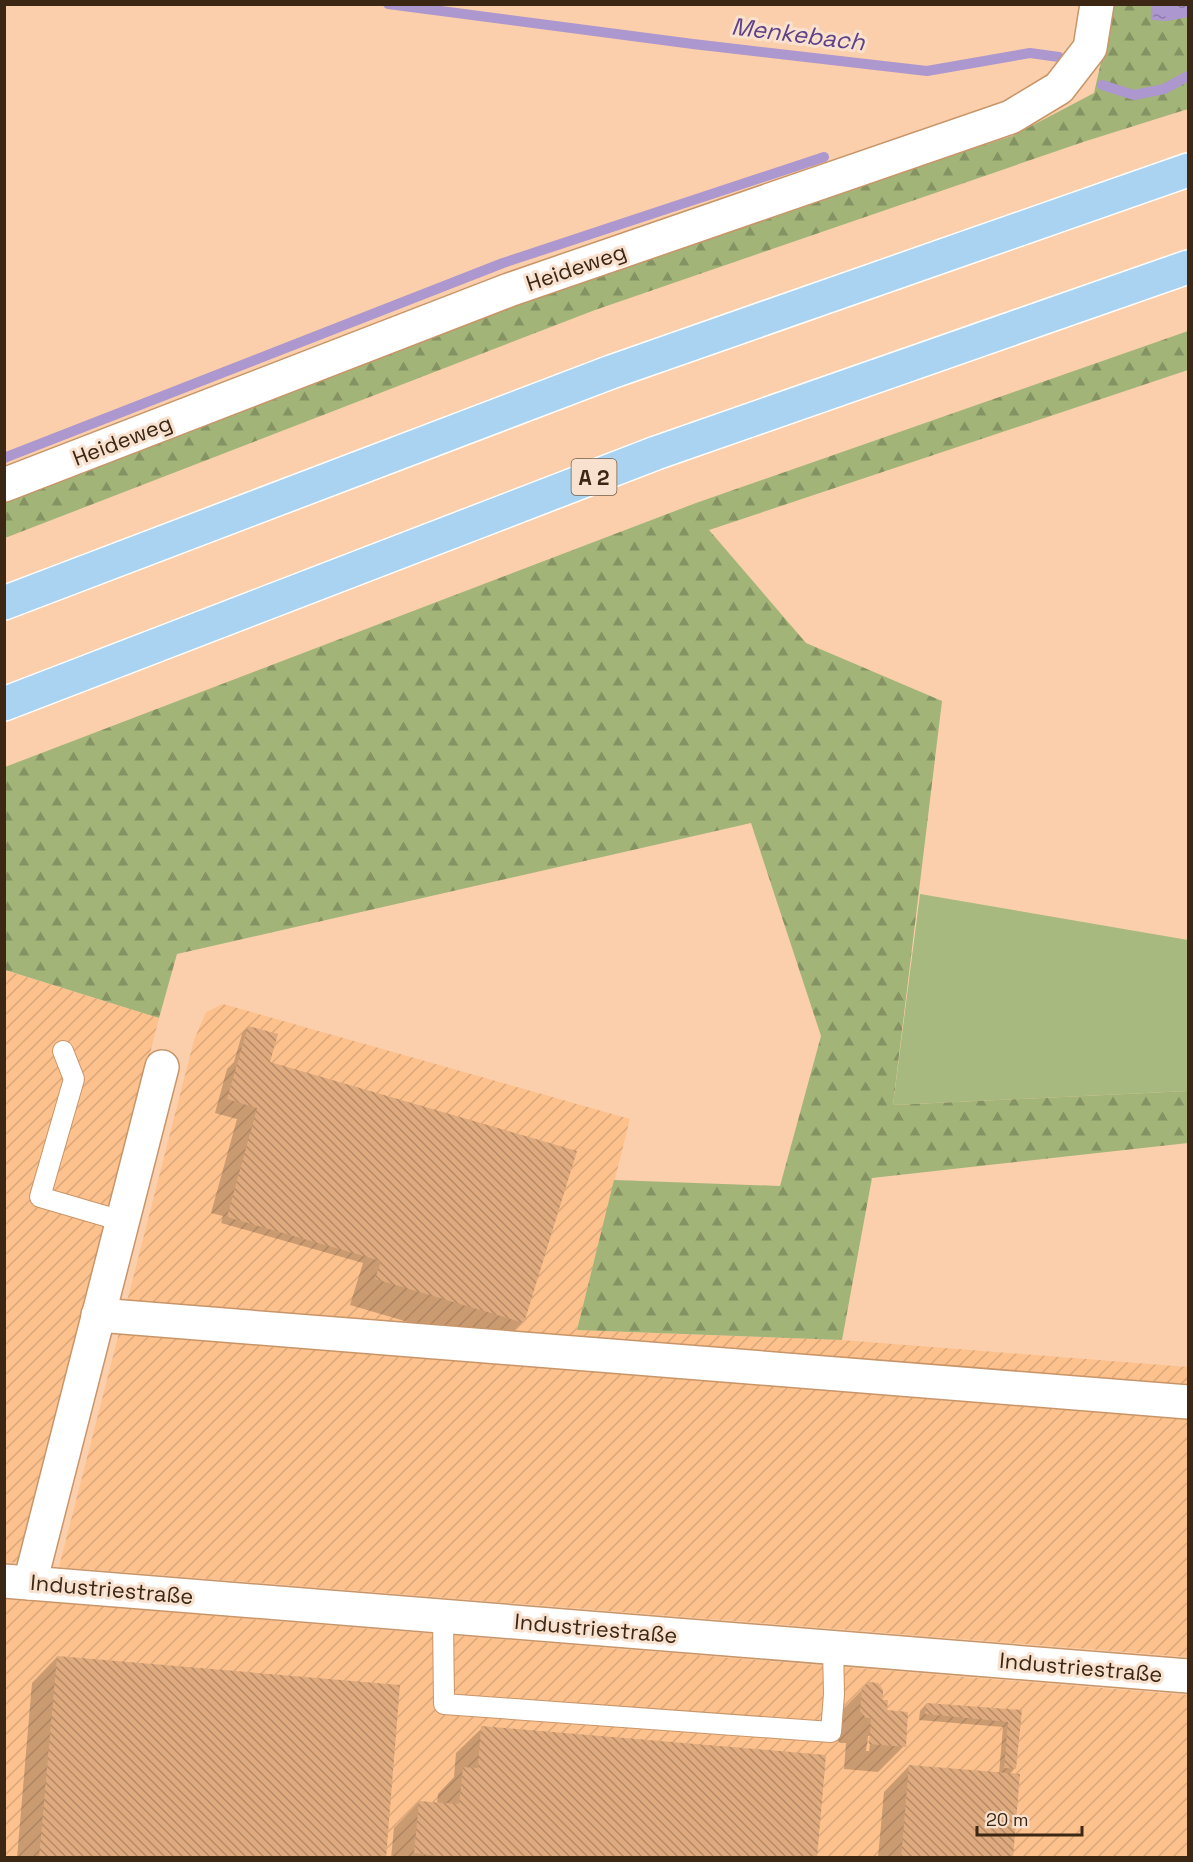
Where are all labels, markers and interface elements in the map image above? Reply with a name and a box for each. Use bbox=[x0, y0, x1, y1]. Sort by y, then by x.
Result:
water label: Menkebach bbox=[730, 10, 868, 58]
street label: Heideweg bbox=[522, 237, 630, 297]
street label: Heideweg bbox=[68, 408, 176, 472]
road number: A 2 bbox=[572, 459, 616, 495]
street label: Industriestraße bbox=[29, 1568, 195, 1610]
street label: Industriestraße bbox=[513, 1607, 679, 1649]
street label: Industriestraße bbox=[998, 1646, 1164, 1688]
scale bar bbox=[977, 1799, 1082, 1837]
text: 20 m bbox=[986, 1808, 1029, 1831]

